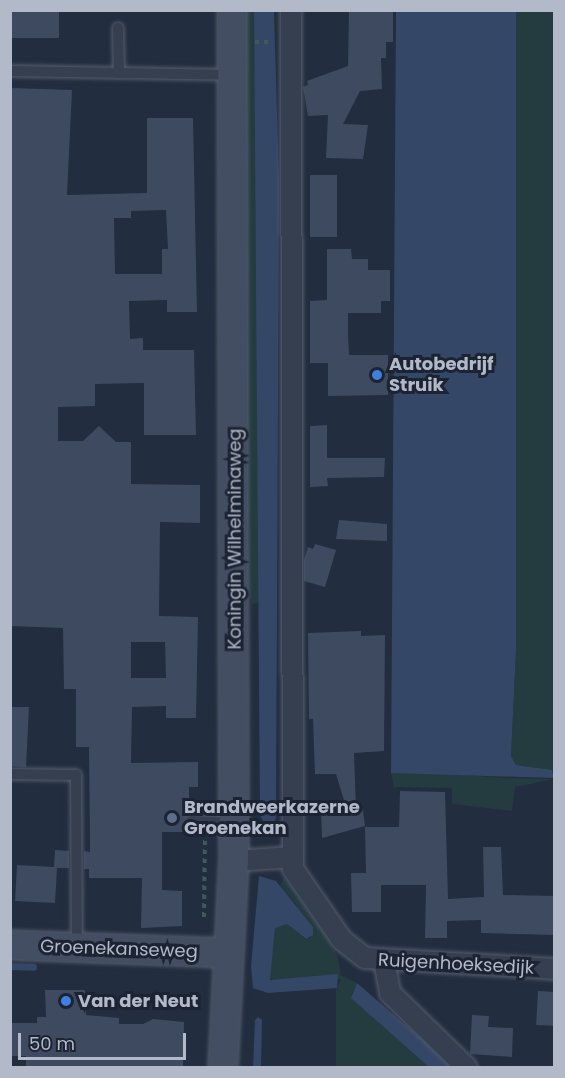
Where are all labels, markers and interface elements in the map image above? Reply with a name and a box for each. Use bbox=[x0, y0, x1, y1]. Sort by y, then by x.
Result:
place label: Autobedrijf Struik bbox=[389, 354, 493, 397]
marker: Autobedrijf Struik bbox=[370, 368, 384, 382]
street label: Koningin Wilhelminaweg bbox=[224, 429, 246, 649]
place label: Brandweerkazerne Groenekan bbox=[184, 797, 360, 840]
marker: Brandweerkazerne Groenekan bbox=[165, 811, 179, 825]
street label: Groenekanseweg bbox=[40, 935, 198, 963]
street label: Ruigenhoeksedijk bbox=[377, 949, 535, 979]
place label: Van der Neut bbox=[78, 990, 198, 1012]
marker: Van der Neut bbox=[59, 994, 73, 1008]
scale bar bbox=[21, 1021, 189, 1059]
text: 50 m bbox=[29, 1031, 75, 1056]

